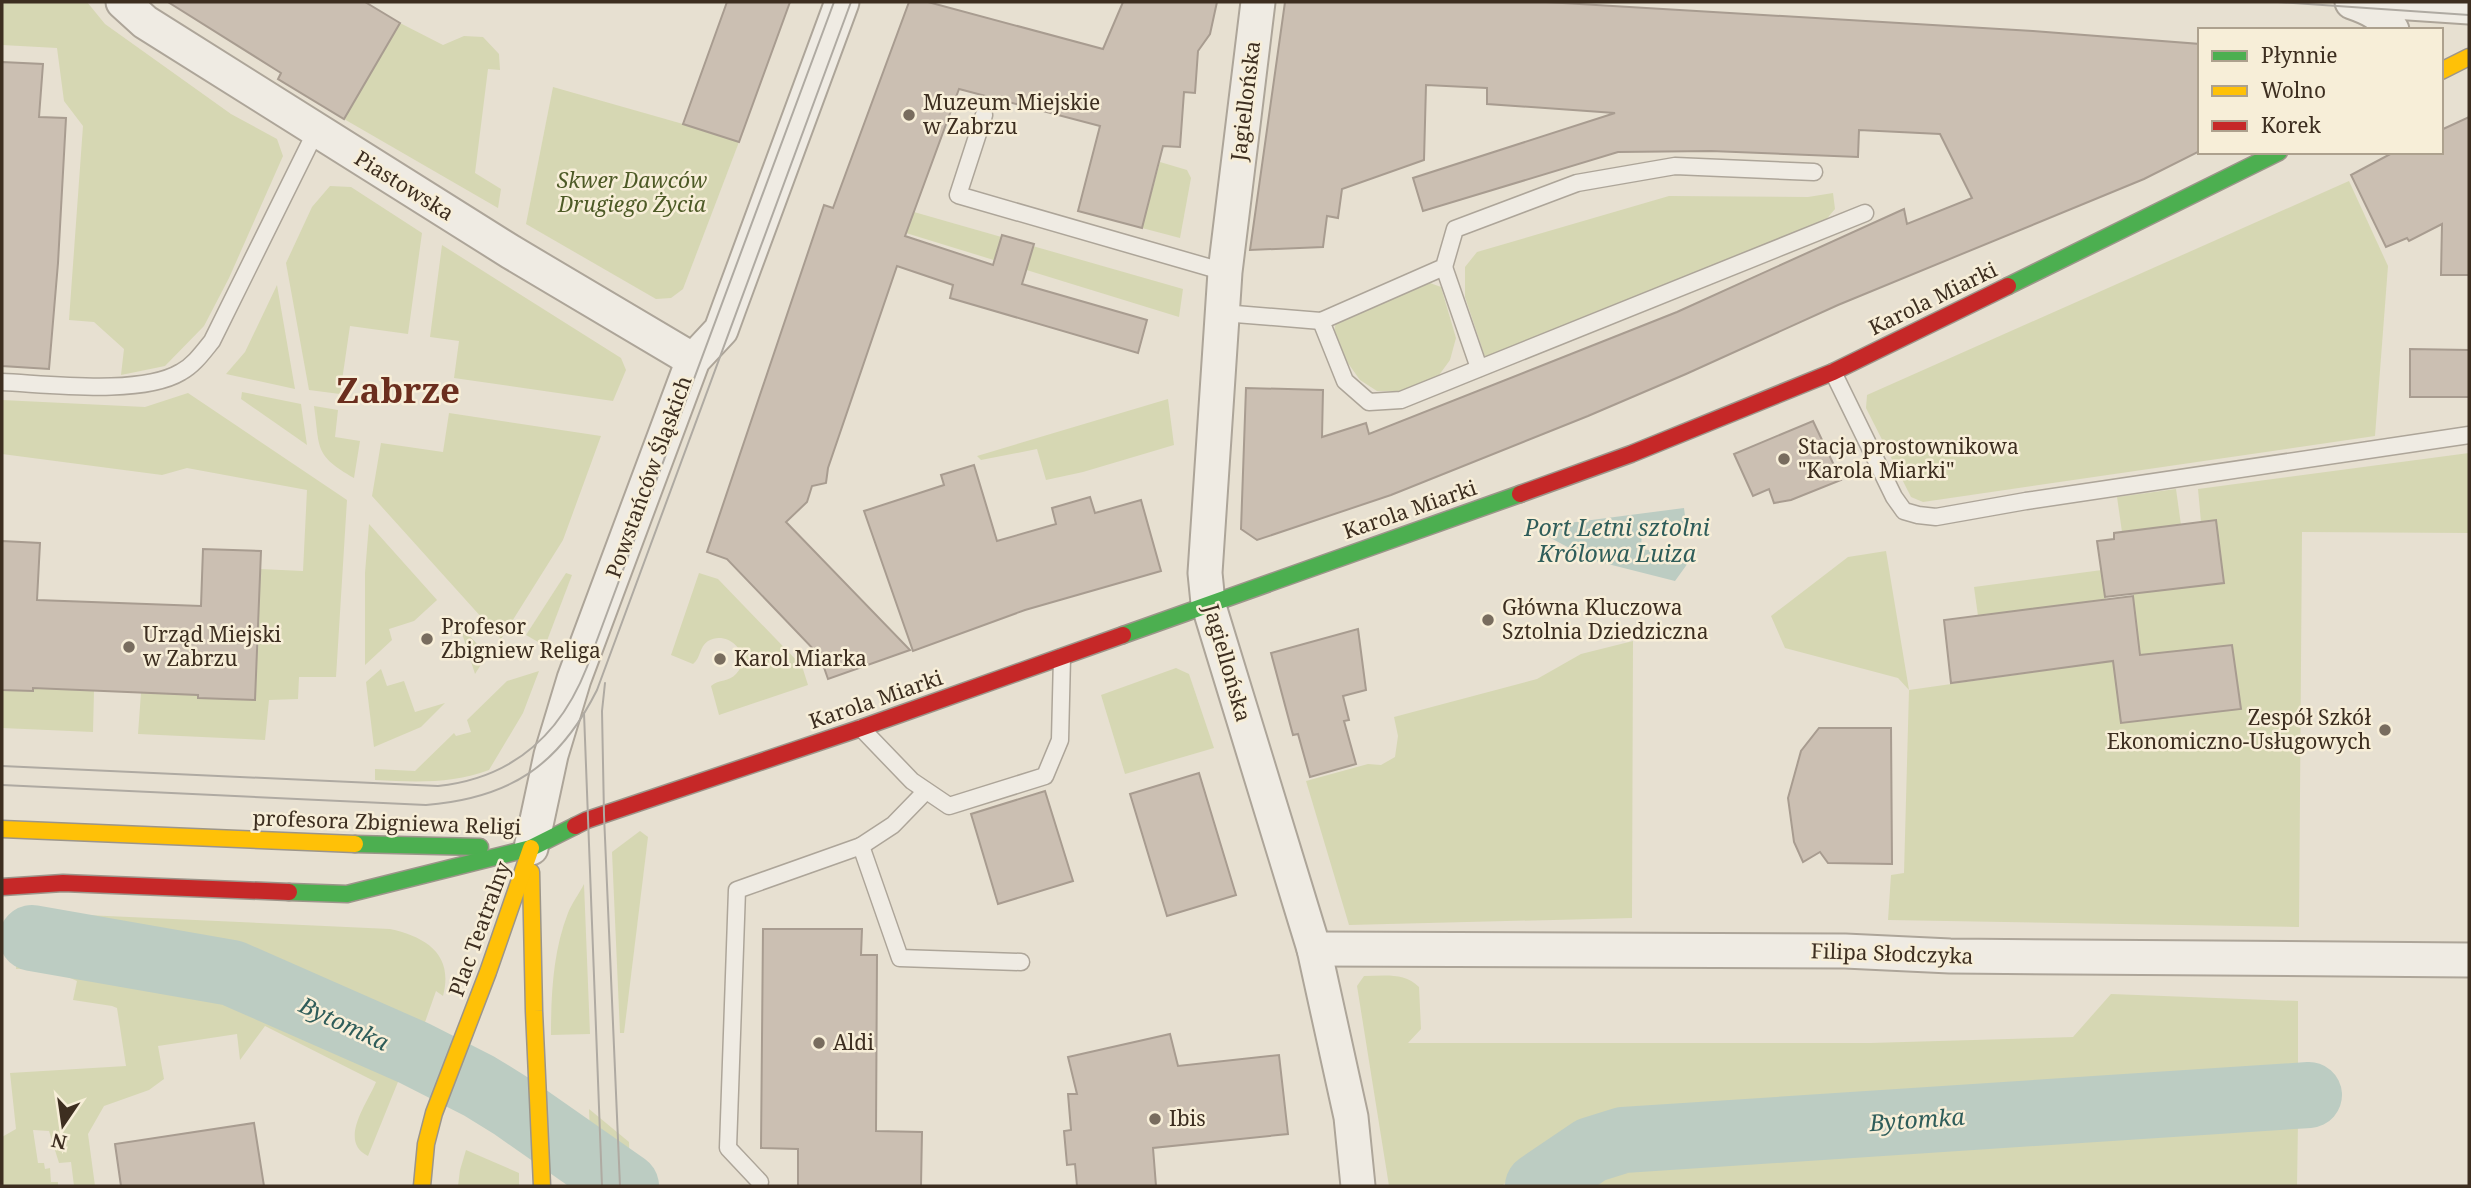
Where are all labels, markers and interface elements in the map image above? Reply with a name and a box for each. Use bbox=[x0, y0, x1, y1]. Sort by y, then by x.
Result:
legend bbox=[2198, 28, 2443, 154]
street label: Jagiellońska bbox=[1224, 39, 1266, 164]
text: Płynnie bbox=[2261, 41, 2337, 69]
text: Wolno bbox=[2261, 76, 2326, 104]
place label: Muzeum Miejskie w Zabrzu bbox=[923, 88, 1100, 140]
marker: Muzeum Miejskie w Zabrzu bbox=[901, 107, 917, 123]
text: Korek bbox=[2261, 111, 2322, 139]
street label: Piastowska bbox=[350, 144, 459, 227]
park label: Skwer Dawców Drugiego Życia bbox=[557, 166, 707, 218]
street label: Karola Miarki bbox=[1864, 255, 2002, 341]
district label: Zabrze bbox=[336, 366, 460, 413]
street label: Powstańców Śląskich bbox=[598, 372, 698, 582]
place label: Stacja prostownikowa "Karola Miarki" bbox=[1798, 432, 2019, 484]
marker: Stacja prostownikowa "Karola Miarki" bbox=[1776, 451, 1792, 467]
street label: Karola Miarki bbox=[1339, 473, 1480, 545]
water label: Port Letni sztolni Królowa Luiza bbox=[1523, 511, 1710, 569]
place label: Główna Kluczowa Sztolnia Dziedziczna bbox=[1502, 593, 1708, 645]
street label: Jagiellońska bbox=[1198, 600, 1258, 725]
place label: Profesor Zbigniew Religa bbox=[441, 612, 601, 664]
marker: Główna Kluczowa Sztolnia Dziedziczna bbox=[1480, 612, 1496, 628]
place label: Urząd Miejski w Zabrzu bbox=[143, 620, 282, 672]
marker: Profesor Zbigniew Religa bbox=[419, 631, 435, 647]
marker: Urząd Miejski w Zabrzu bbox=[121, 639, 137, 655]
place label: Karol Miarka bbox=[734, 644, 867, 672]
marker: Karol Miarka bbox=[712, 651, 728, 667]
street label: Karola Miarki bbox=[805, 663, 946, 735]
place label: Zespół Szkół Ekonomiczno-Usługowych bbox=[2107, 703, 2371, 755]
marker: Zespół Szkół Ekonomiczno-Usługowych bbox=[2377, 722, 2393, 738]
street label: profesora Zbigniewa Religi bbox=[252, 803, 522, 841]
street label: Plac Teatralny bbox=[442, 857, 517, 1000]
street label: Filipa Słodczyka bbox=[1810, 936, 1974, 970]
water label: Bytomka bbox=[294, 988, 395, 1058]
place label: Aldi bbox=[833, 1028, 874, 1056]
marker: Aldi bbox=[811, 1035, 827, 1051]
north arrow bbox=[28, 1090, 98, 1160]
water label: Bytomka bbox=[1867, 1100, 1966, 1138]
place label: Ibis bbox=[1169, 1104, 1206, 1132]
marker: Ibis bbox=[1147, 1111, 1163, 1127]
text: N bbox=[49, 1127, 69, 1156]

